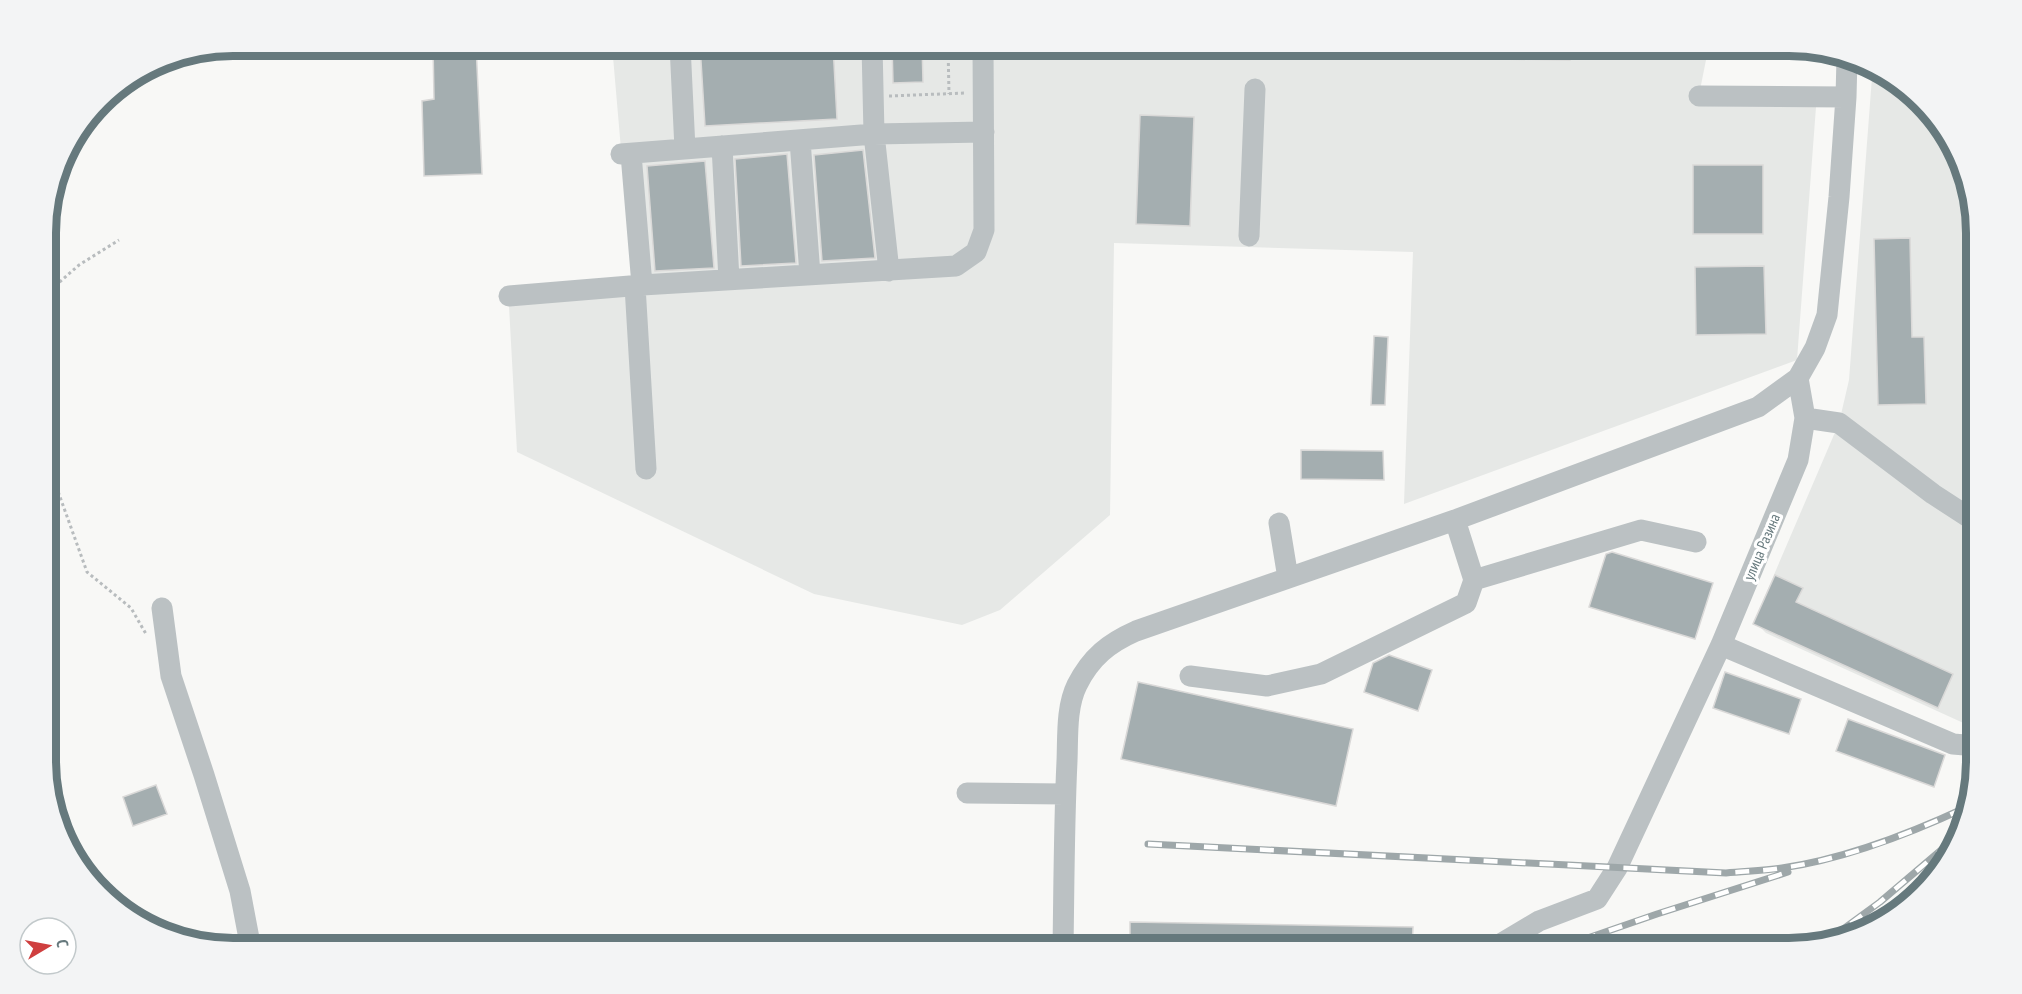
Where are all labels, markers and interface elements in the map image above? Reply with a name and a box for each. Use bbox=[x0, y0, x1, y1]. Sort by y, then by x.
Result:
street label: улица Разина bbox=[1739, 511, 1784, 583]
north arrow bbox=[18, 916, 78, 976]
text: С bbox=[52, 938, 73, 949]

